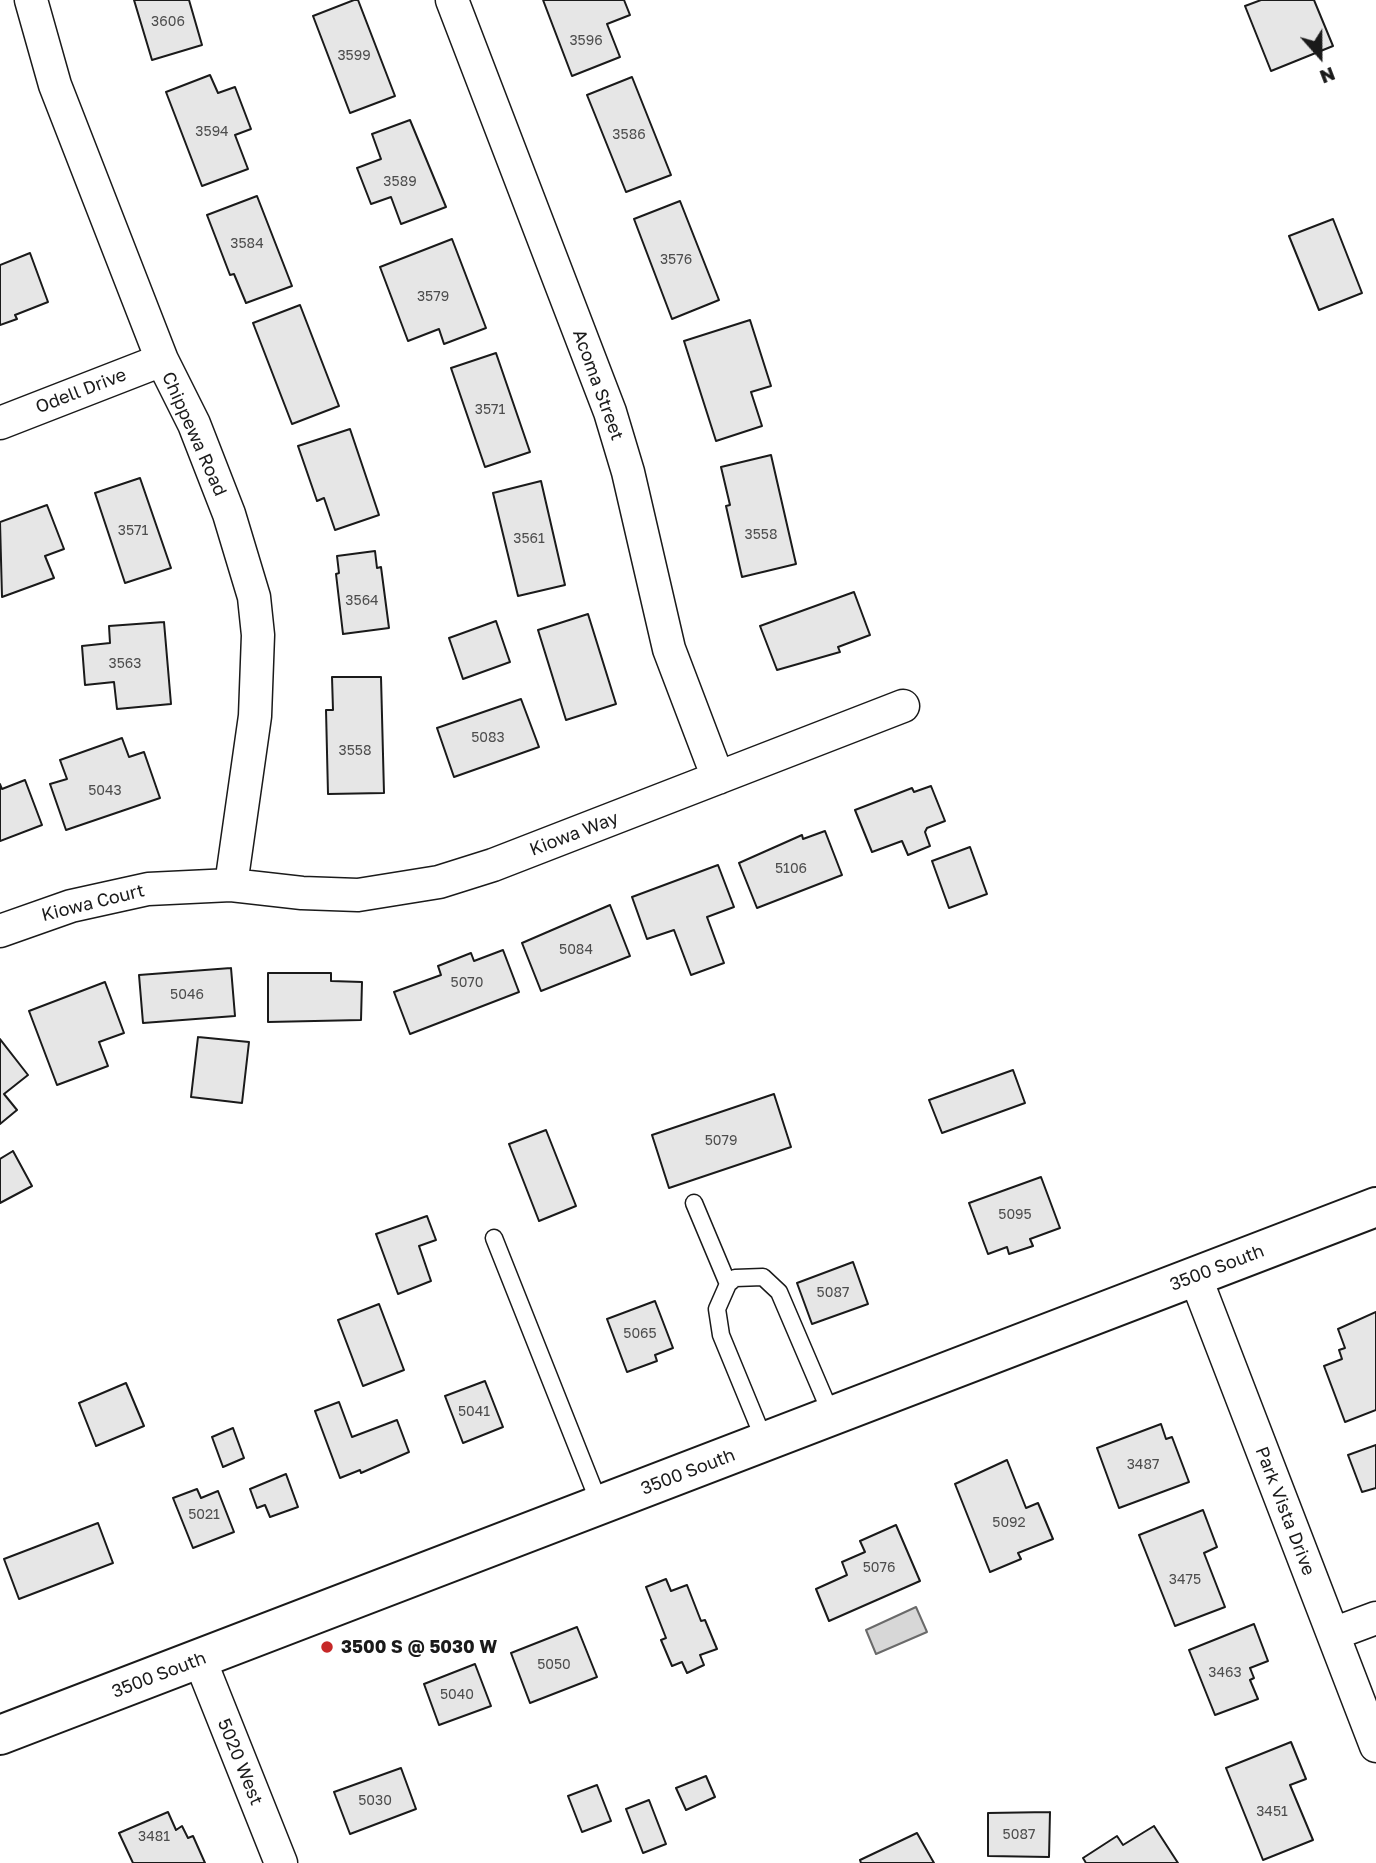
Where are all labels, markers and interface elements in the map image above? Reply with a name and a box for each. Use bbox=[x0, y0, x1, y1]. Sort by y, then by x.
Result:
house number: 3606 bbox=[151, 14, 185, 30]
north arrow bbox=[1285, 21, 1355, 91]
house number: 3596 bbox=[569, 33, 603, 49]
house number: 3599 bbox=[337, 48, 371, 64]
text: N bbox=[1317, 63, 1339, 89]
house number: 3594 bbox=[195, 124, 229, 140]
house number: 3586 bbox=[612, 127, 646, 143]
house number: 3589 bbox=[383, 174, 417, 190]
house number: 3584 bbox=[230, 236, 264, 252]
house number: 3576 bbox=[660, 252, 692, 268]
house number: 3579 bbox=[417, 289, 449, 305]
street label: Acoma Street bbox=[568, 327, 628, 443]
street label: Odell Drive bbox=[33, 364, 129, 418]
street label: Chippewa Road bbox=[157, 369, 231, 499]
house number: 3571 bbox=[475, 402, 505, 418]
house number: 3571 bbox=[118, 523, 148, 539]
house number: 3558 bbox=[745, 527, 777, 543]
house number: 3561 bbox=[513, 531, 545, 547]
house number: 3564 bbox=[345, 593, 379, 609]
house number: 3563 bbox=[109, 656, 141, 672]
house number: 5083 bbox=[471, 730, 505, 746]
house number: 3558 bbox=[339, 743, 371, 759]
house number: 5043 bbox=[88, 783, 122, 799]
street label: Kiowa Way bbox=[527, 807, 621, 861]
house number: 5106 bbox=[775, 861, 807, 877]
street label: Kiowa Court bbox=[39, 880, 147, 926]
house number: 5084 bbox=[559, 942, 593, 958]
house number: 5070 bbox=[451, 975, 483, 991]
house number: 5046 bbox=[170, 987, 204, 1003]
house number: 5079 bbox=[705, 1133, 737, 1149]
house number: 5095 bbox=[998, 1207, 1032, 1223]
street label: 3500 South bbox=[1167, 1240, 1267, 1296]
house number: 5087 bbox=[817, 1285, 849, 1301]
house number: 5065 bbox=[623, 1326, 657, 1342]
house number: 5041 bbox=[458, 1404, 490, 1420]
street label: Park Vista Drive bbox=[1250, 1443, 1320, 1579]
street label: 3500 South bbox=[638, 1444, 738, 1500]
house number: 3487 bbox=[1127, 1457, 1159, 1473]
house number: 5021 bbox=[188, 1507, 220, 1523]
house number: 5092 bbox=[992, 1515, 1026, 1531]
house number: 5076 bbox=[863, 1560, 895, 1576]
house number: 3475 bbox=[1169, 1572, 1201, 1588]
place label: 3500 S @ 5030 W bbox=[341, 1636, 497, 1658]
marker: 3500 S @ 5030 W bbox=[319, 1639, 335, 1655]
street label: 3500 South bbox=[109, 1647, 209, 1703]
house number: 5050 bbox=[537, 1657, 571, 1673]
house number: 3463 bbox=[1208, 1665, 1242, 1681]
house number: 5040 bbox=[440, 1687, 474, 1703]
street label: 5020 West bbox=[213, 1716, 267, 1808]
house number: 5030 bbox=[358, 1793, 392, 1809]
house number: 3451 bbox=[1256, 1804, 1288, 1820]
house number: 5087 bbox=[1003, 1827, 1035, 1843]
house number: 3481 bbox=[138, 1829, 170, 1845]

